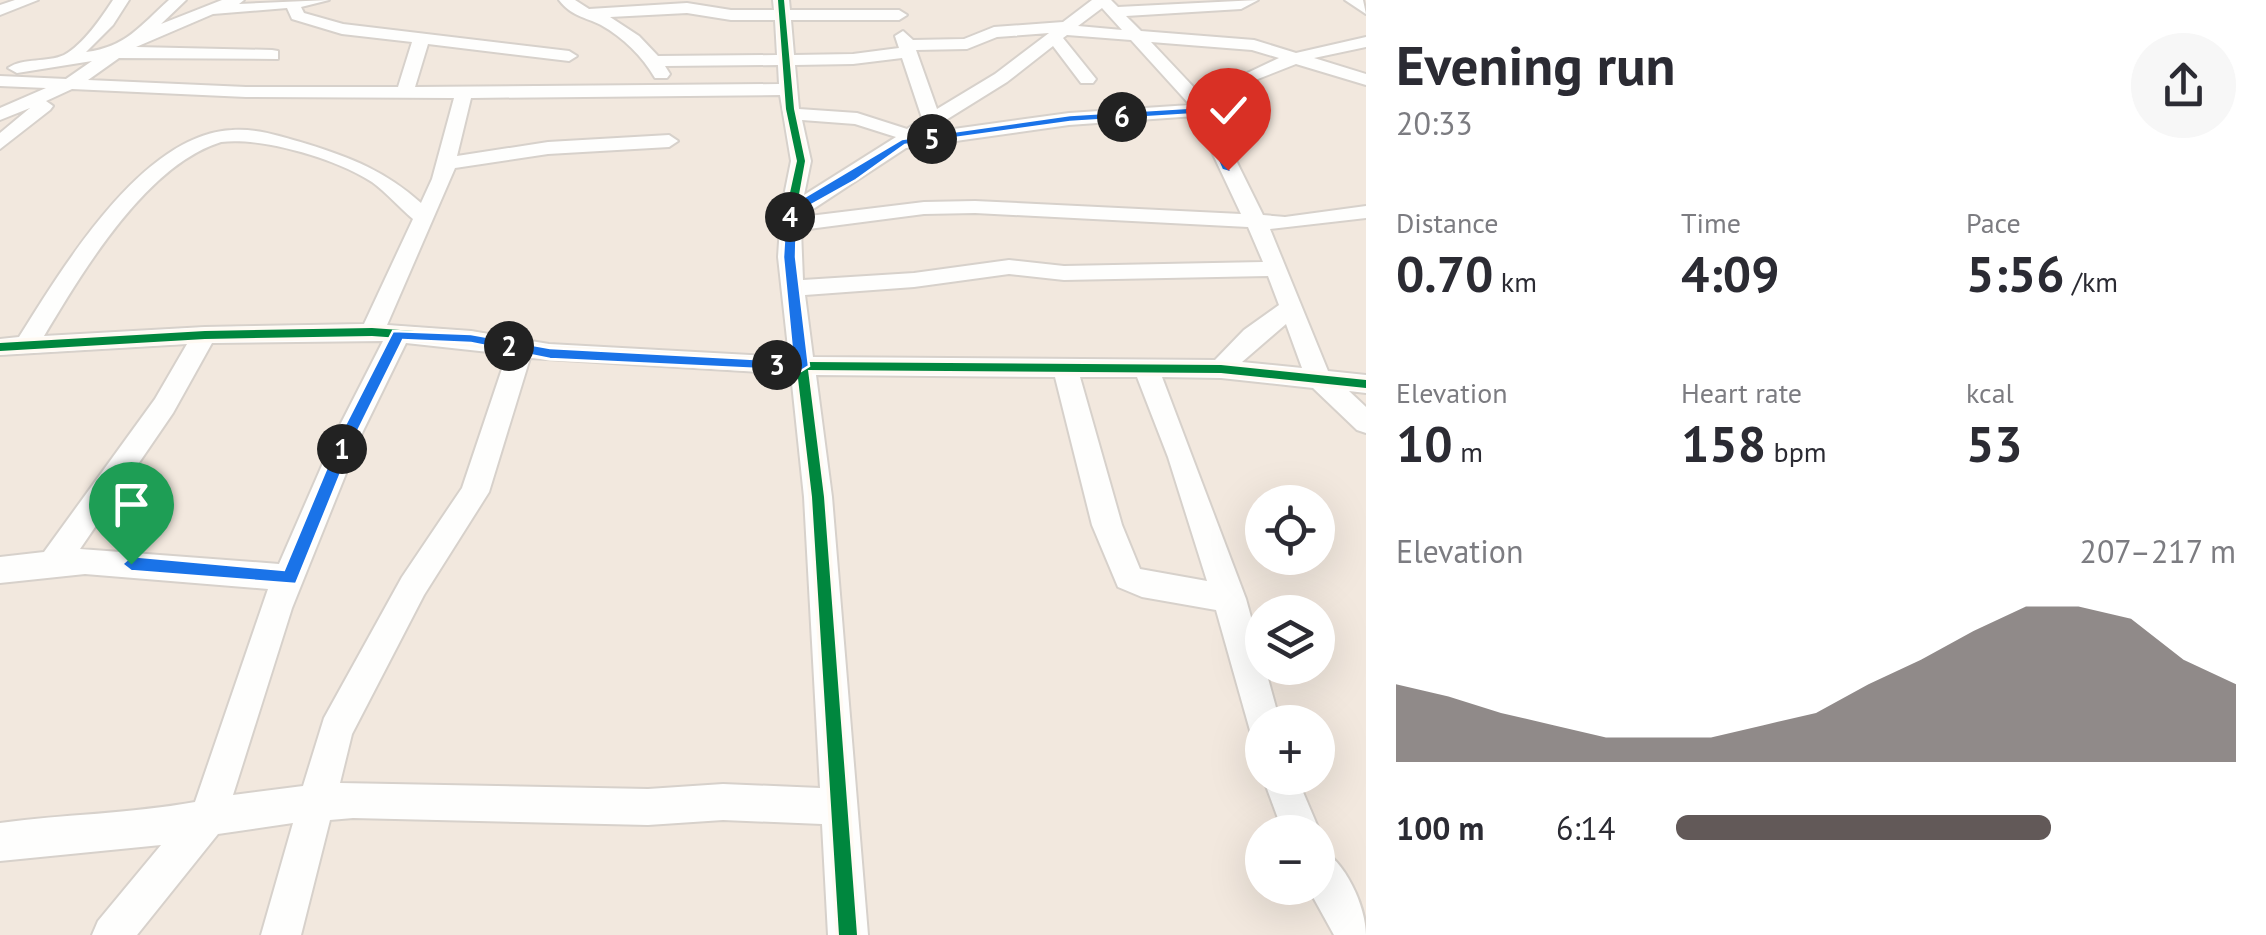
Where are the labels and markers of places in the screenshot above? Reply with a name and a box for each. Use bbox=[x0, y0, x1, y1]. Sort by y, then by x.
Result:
pin bbox=[1186, 68, 1271, 171]
pin: 6 bbox=[1097, 92, 1147, 142]
pin: 5 bbox=[907, 114, 957, 164]
pin: 4 bbox=[765, 192, 815, 242]
pin: 2 bbox=[484, 321, 534, 371]
pin: 3 bbox=[752, 340, 802, 390]
pin: 1 bbox=[317, 424, 367, 474]
pin bbox=[89, 462, 174, 565]

